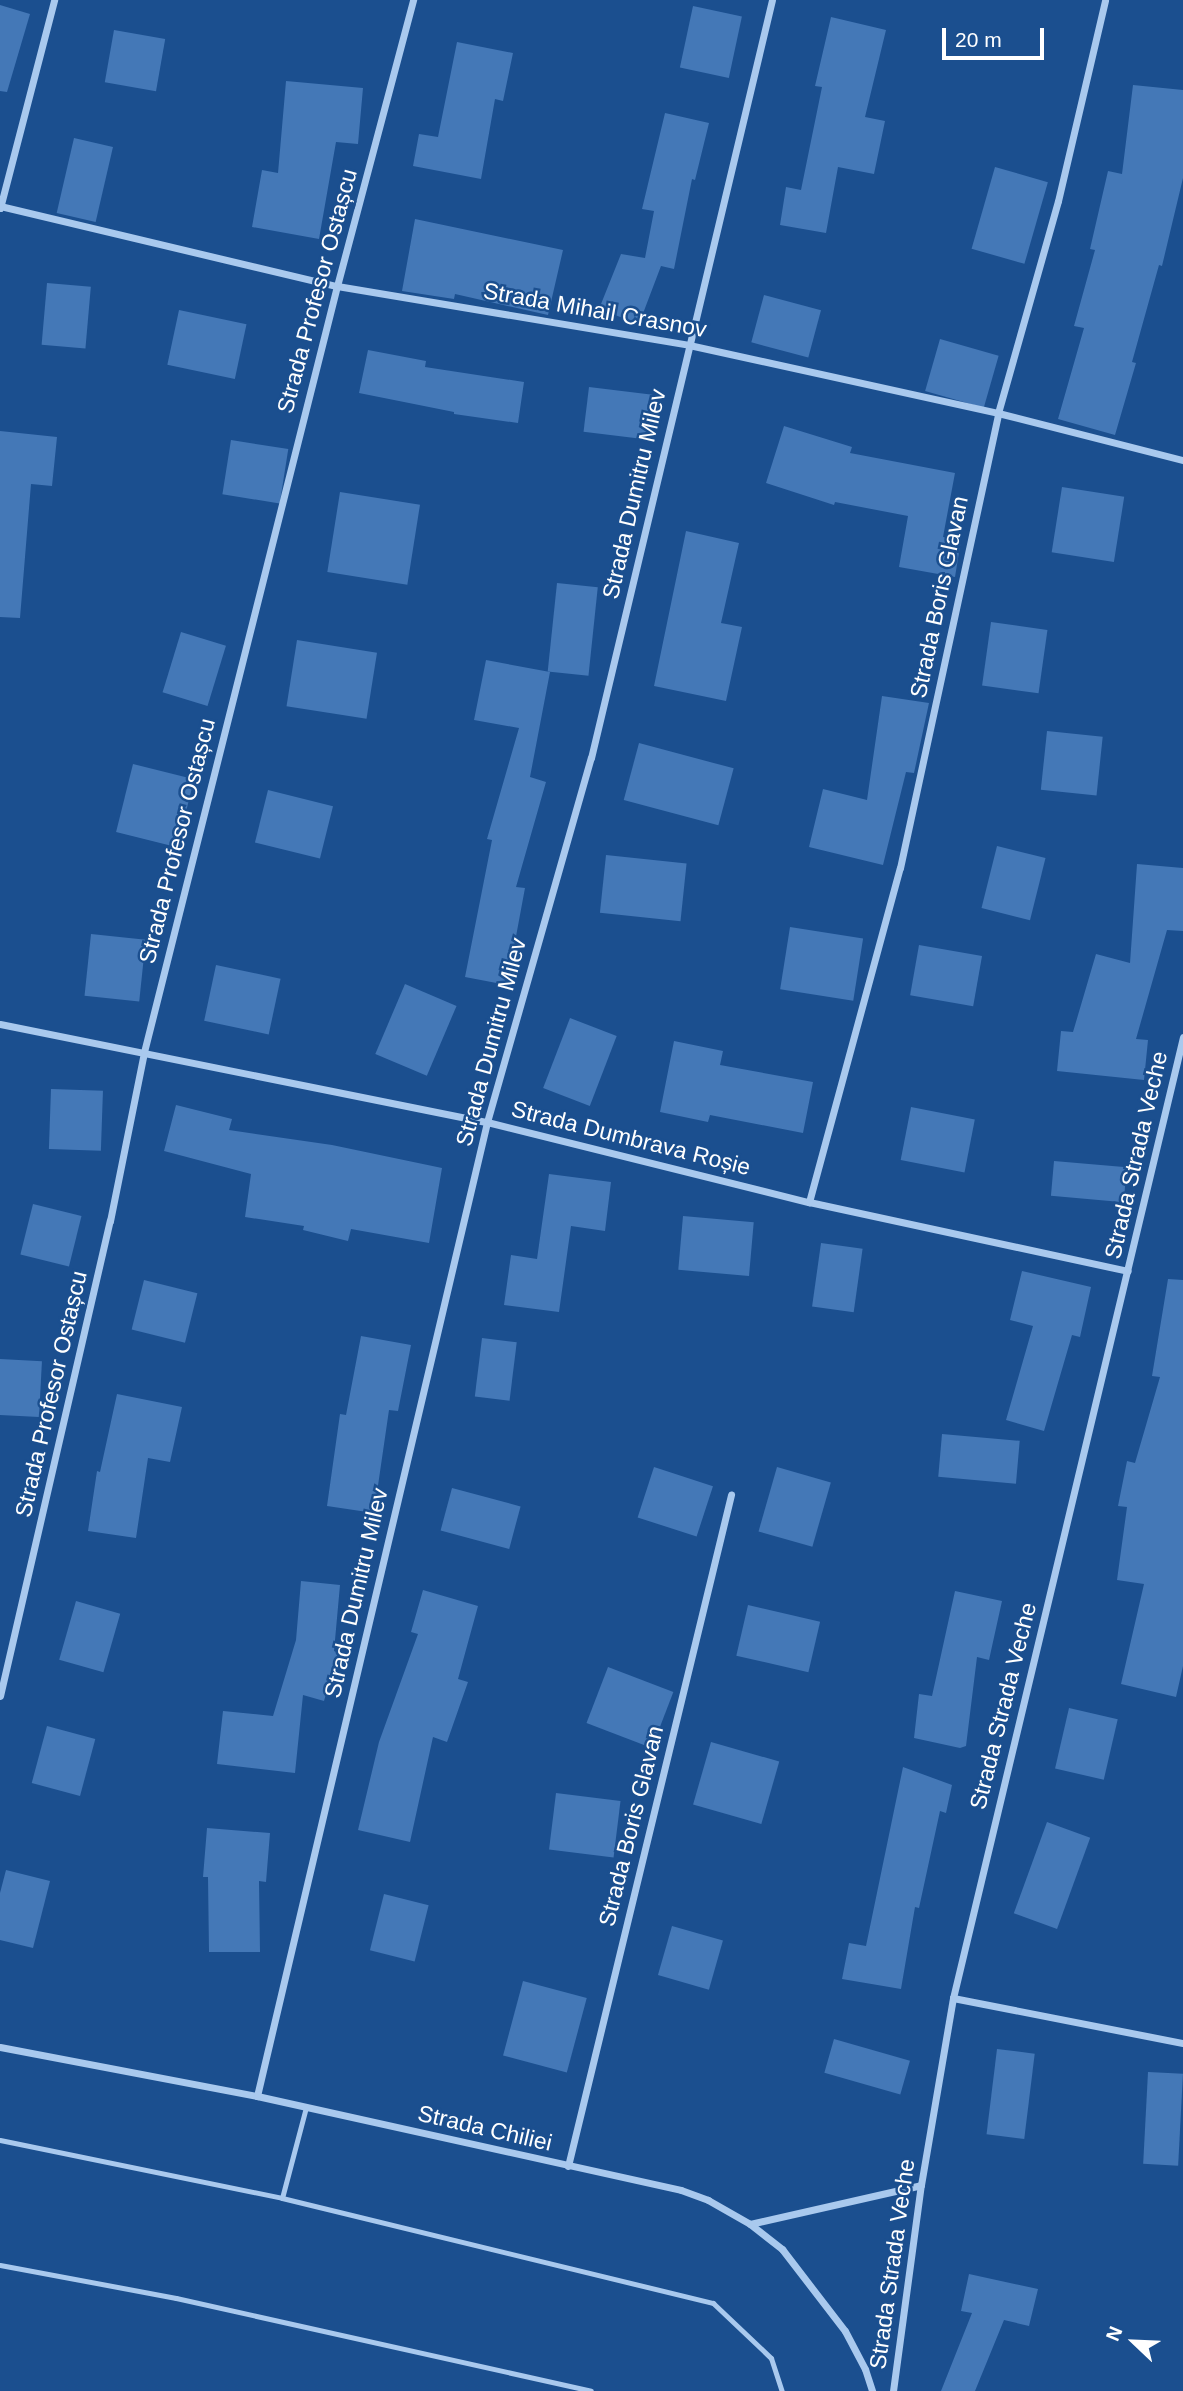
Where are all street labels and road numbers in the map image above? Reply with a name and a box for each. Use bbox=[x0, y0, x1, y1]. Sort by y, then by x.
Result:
street label: Strada Profesor Ostașcu bbox=[271, 166, 363, 416]
street label: Strada Mihail Crasnov bbox=[481, 277, 709, 343]
street label: Strada Dumitru Milev bbox=[596, 386, 672, 602]
street label: Strada Boris Glavan bbox=[904, 493, 974, 701]
street label: Strada Profesor Ostașcu bbox=[133, 715, 221, 967]
street label: Strada Dumitru Milev bbox=[450, 935, 532, 1149]
street label: Strada Strada Veche bbox=[1099, 1048, 1173, 1262]
street label: Strada Dumbrava Roșie bbox=[509, 1095, 753, 1181]
street label: Strada Profesor Ostașcu bbox=[9, 1268, 93, 1520]
street label: Strada Dumitru Milev bbox=[318, 1485, 394, 1701]
street label: Strada Strada Veche bbox=[964, 1600, 1042, 1812]
street label: Strada Boris Glavan bbox=[593, 1723, 669, 1929]
street label: Strada Chiliei bbox=[415, 2099, 555, 2157]
street label: Strada Strada Veche bbox=[864, 2157, 920, 2371]

